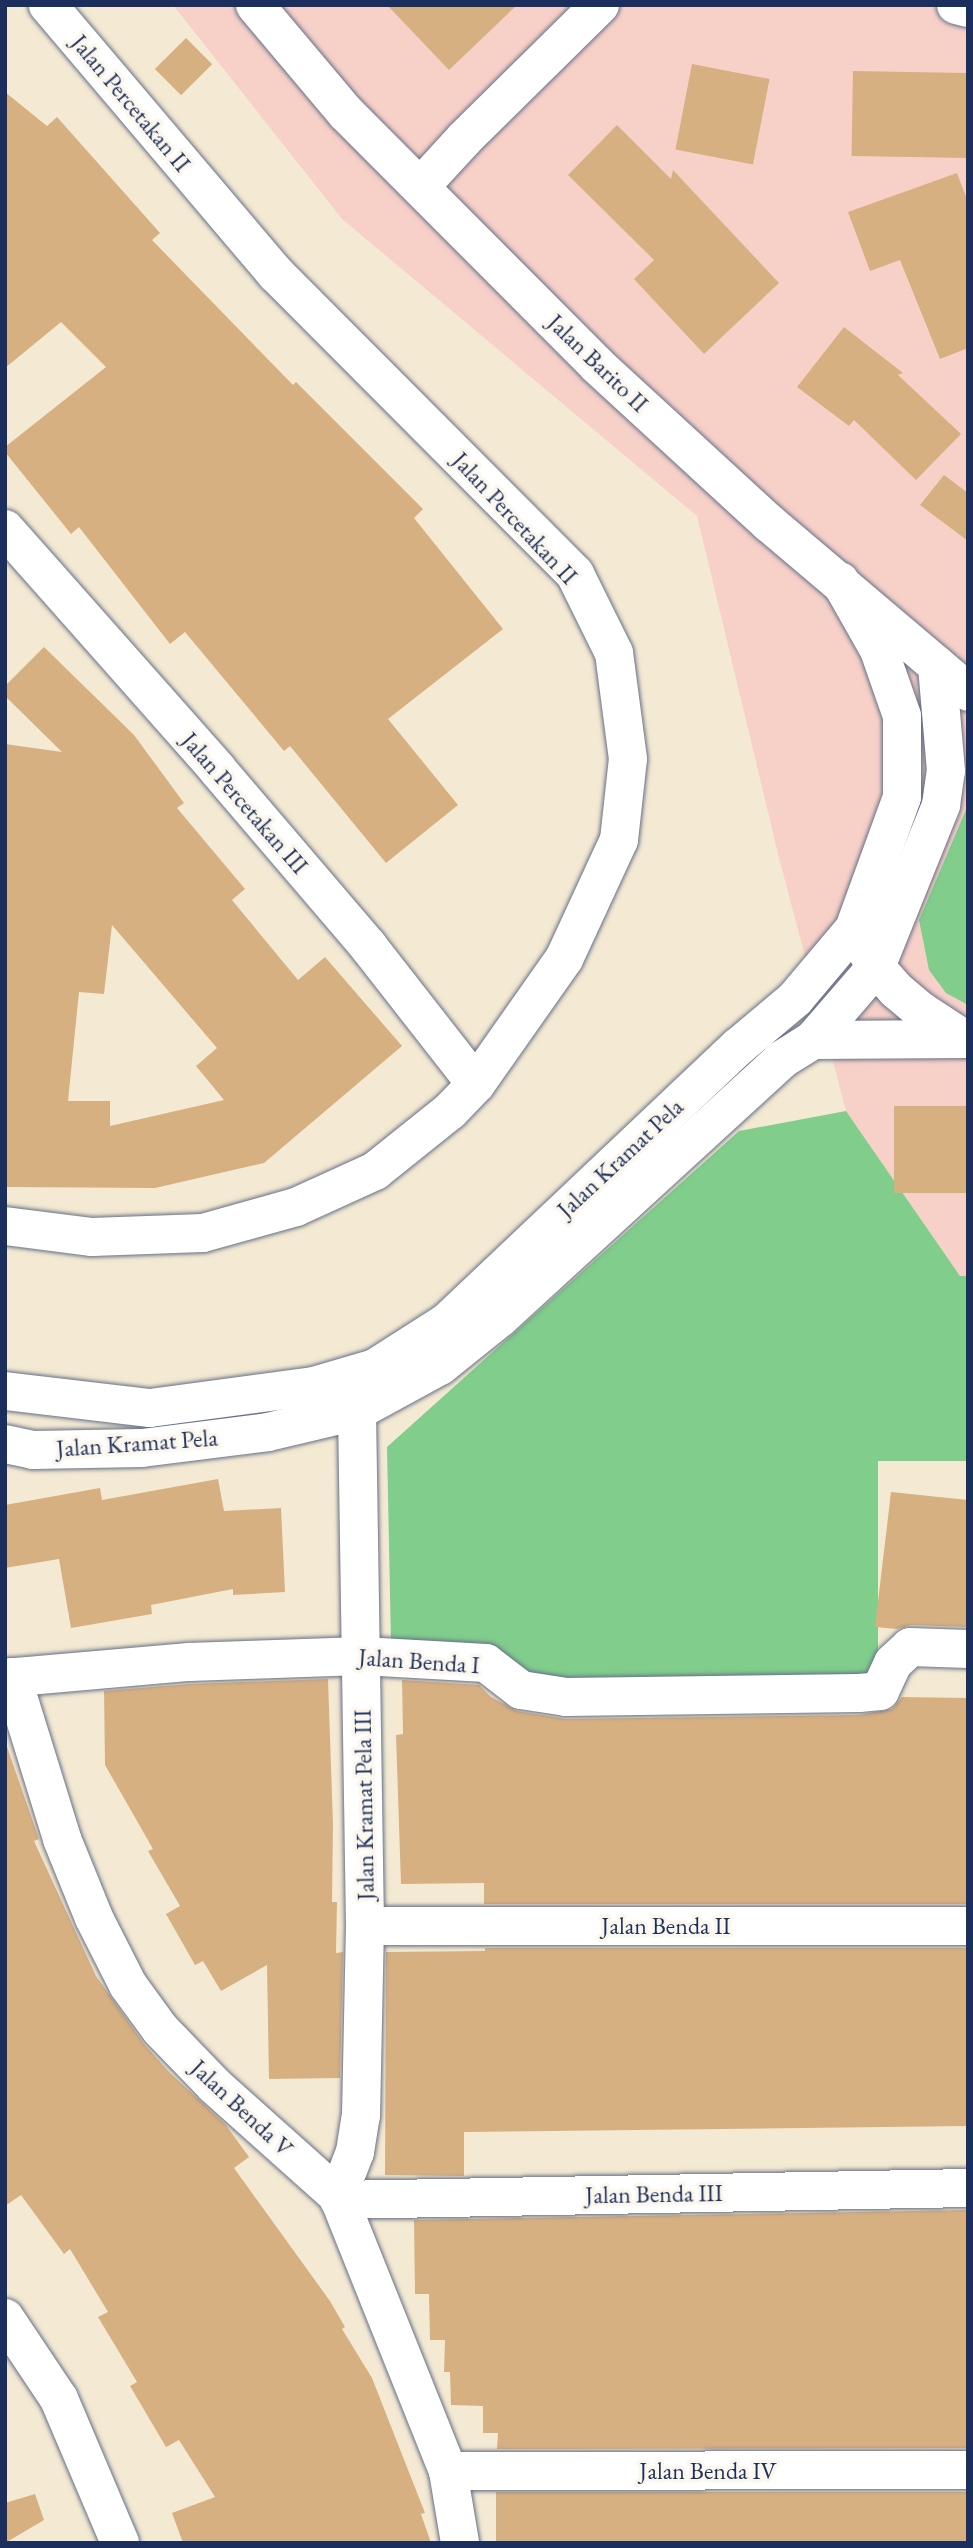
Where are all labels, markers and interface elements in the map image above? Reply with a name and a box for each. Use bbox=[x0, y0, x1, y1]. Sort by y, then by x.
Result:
street label: Jalan Percetakan II bbox=[65, 28, 197, 178]
street label: Jalan Barito II bbox=[542, 308, 654, 418]
street label: Jalan Percetakan II bbox=[446, 446, 584, 590]
street label: Jalan Percetakan III bbox=[176, 726, 314, 880]
street label: Jalan Kramat Pela bbox=[551, 1092, 689, 1224]
street label: Jalan Kramat Pela bbox=[55, 1423, 219, 1463]
street label: Jalan Benda I bbox=[357, 1642, 481, 1680]
street label: Jalan Kramat Pela III bbox=[348, 1709, 380, 1901]
street label: Jalan Benda II bbox=[601, 1912, 731, 1940]
street label: Jalan Benda V bbox=[185, 2053, 299, 2163]
street label: Jalan Benda III bbox=[585, 2178, 723, 2210]
street label: Jalan Benda IV bbox=[639, 2457, 777, 2485]

